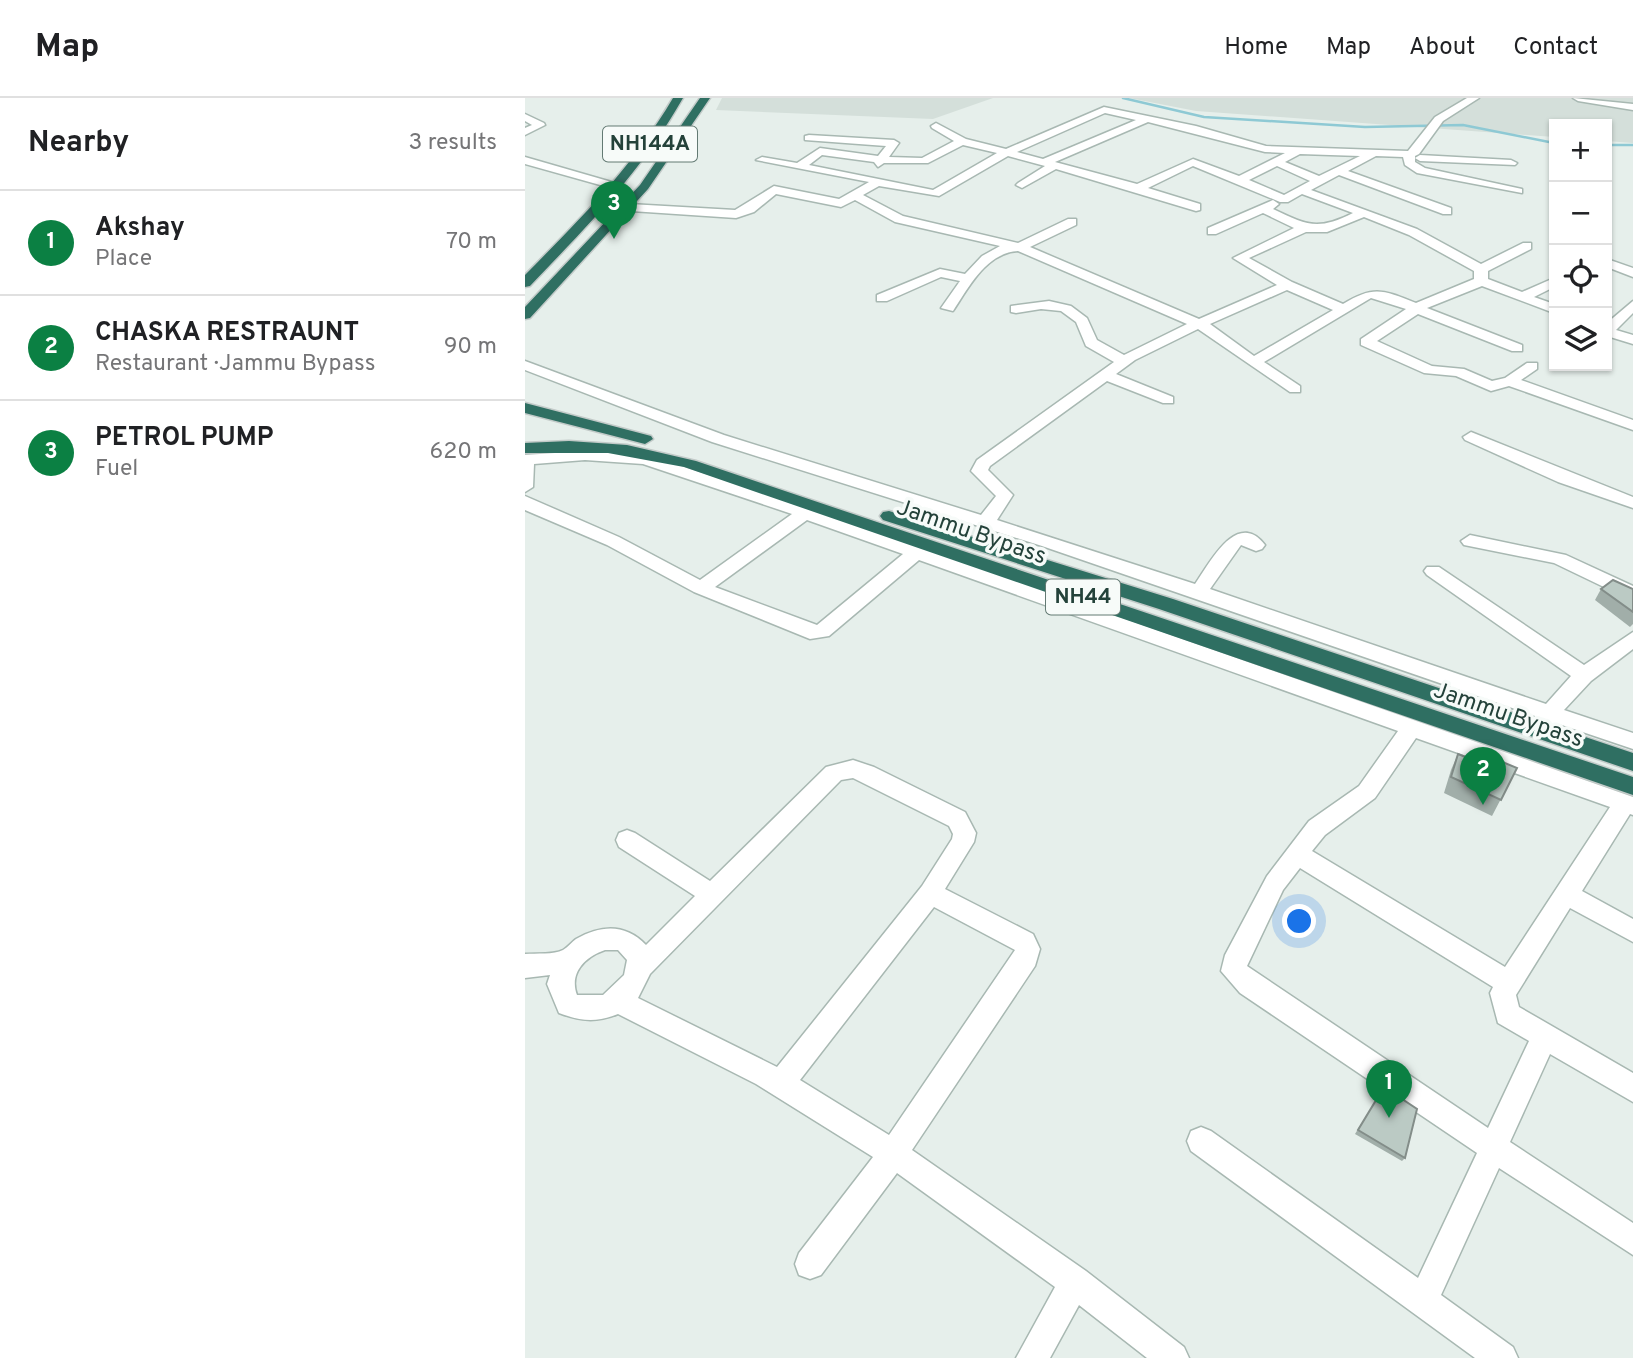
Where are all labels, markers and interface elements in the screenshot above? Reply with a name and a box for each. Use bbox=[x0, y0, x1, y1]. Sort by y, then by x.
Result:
text: Map bbox=[35, 27, 99, 69]
text: Home bbox=[1224, 33, 1288, 63]
text: Map bbox=[1326, 33, 1371, 63]
text: About bbox=[1409, 33, 1475, 63]
text: Contact bbox=[1513, 33, 1598, 63]
map controls bbox=[1549, 119, 1612, 371]
button: + bbox=[1549, 119, 1612, 182]
text: Nearby bbox=[28, 125, 129, 162]
road number: NH144A bbox=[603, 126, 697, 162]
text: 3 results bbox=[408, 129, 497, 158]
pin: 3 bbox=[591, 181, 637, 239]
button: − bbox=[1549, 182, 1612, 245]
text: Akshay bbox=[95, 212, 185, 245]
text: 1 bbox=[46, 228, 56, 257]
text: 70 m bbox=[446, 228, 497, 257]
text: Place bbox=[95, 245, 152, 274]
button: locate bbox=[1549, 245, 1612, 308]
button: layers bbox=[1549, 308, 1612, 371]
text: CHASKA RESTRAUNT bbox=[95, 317, 359, 350]
text: 2 bbox=[44, 333, 58, 362]
text: 90 m bbox=[444, 333, 497, 362]
text: Restaurant · Jammu Bypass bbox=[95, 350, 375, 379]
text: PETROL PUMP bbox=[95, 422, 273, 455]
text: 3 bbox=[44, 438, 58, 467]
text: 620 m bbox=[430, 438, 497, 467]
text: Fuel bbox=[95, 455, 138, 484]
street label: Jammu Bypass bbox=[892, 494, 1050, 572]
road number: NH44 bbox=[1046, 580, 1120, 614]
street label: Jammu Bypass bbox=[1429, 677, 1587, 755]
pin: 2 bbox=[1460, 747, 1506, 805]
your location bbox=[1282, 904, 1316, 938]
pin: 1 bbox=[1366, 1060, 1412, 1118]

